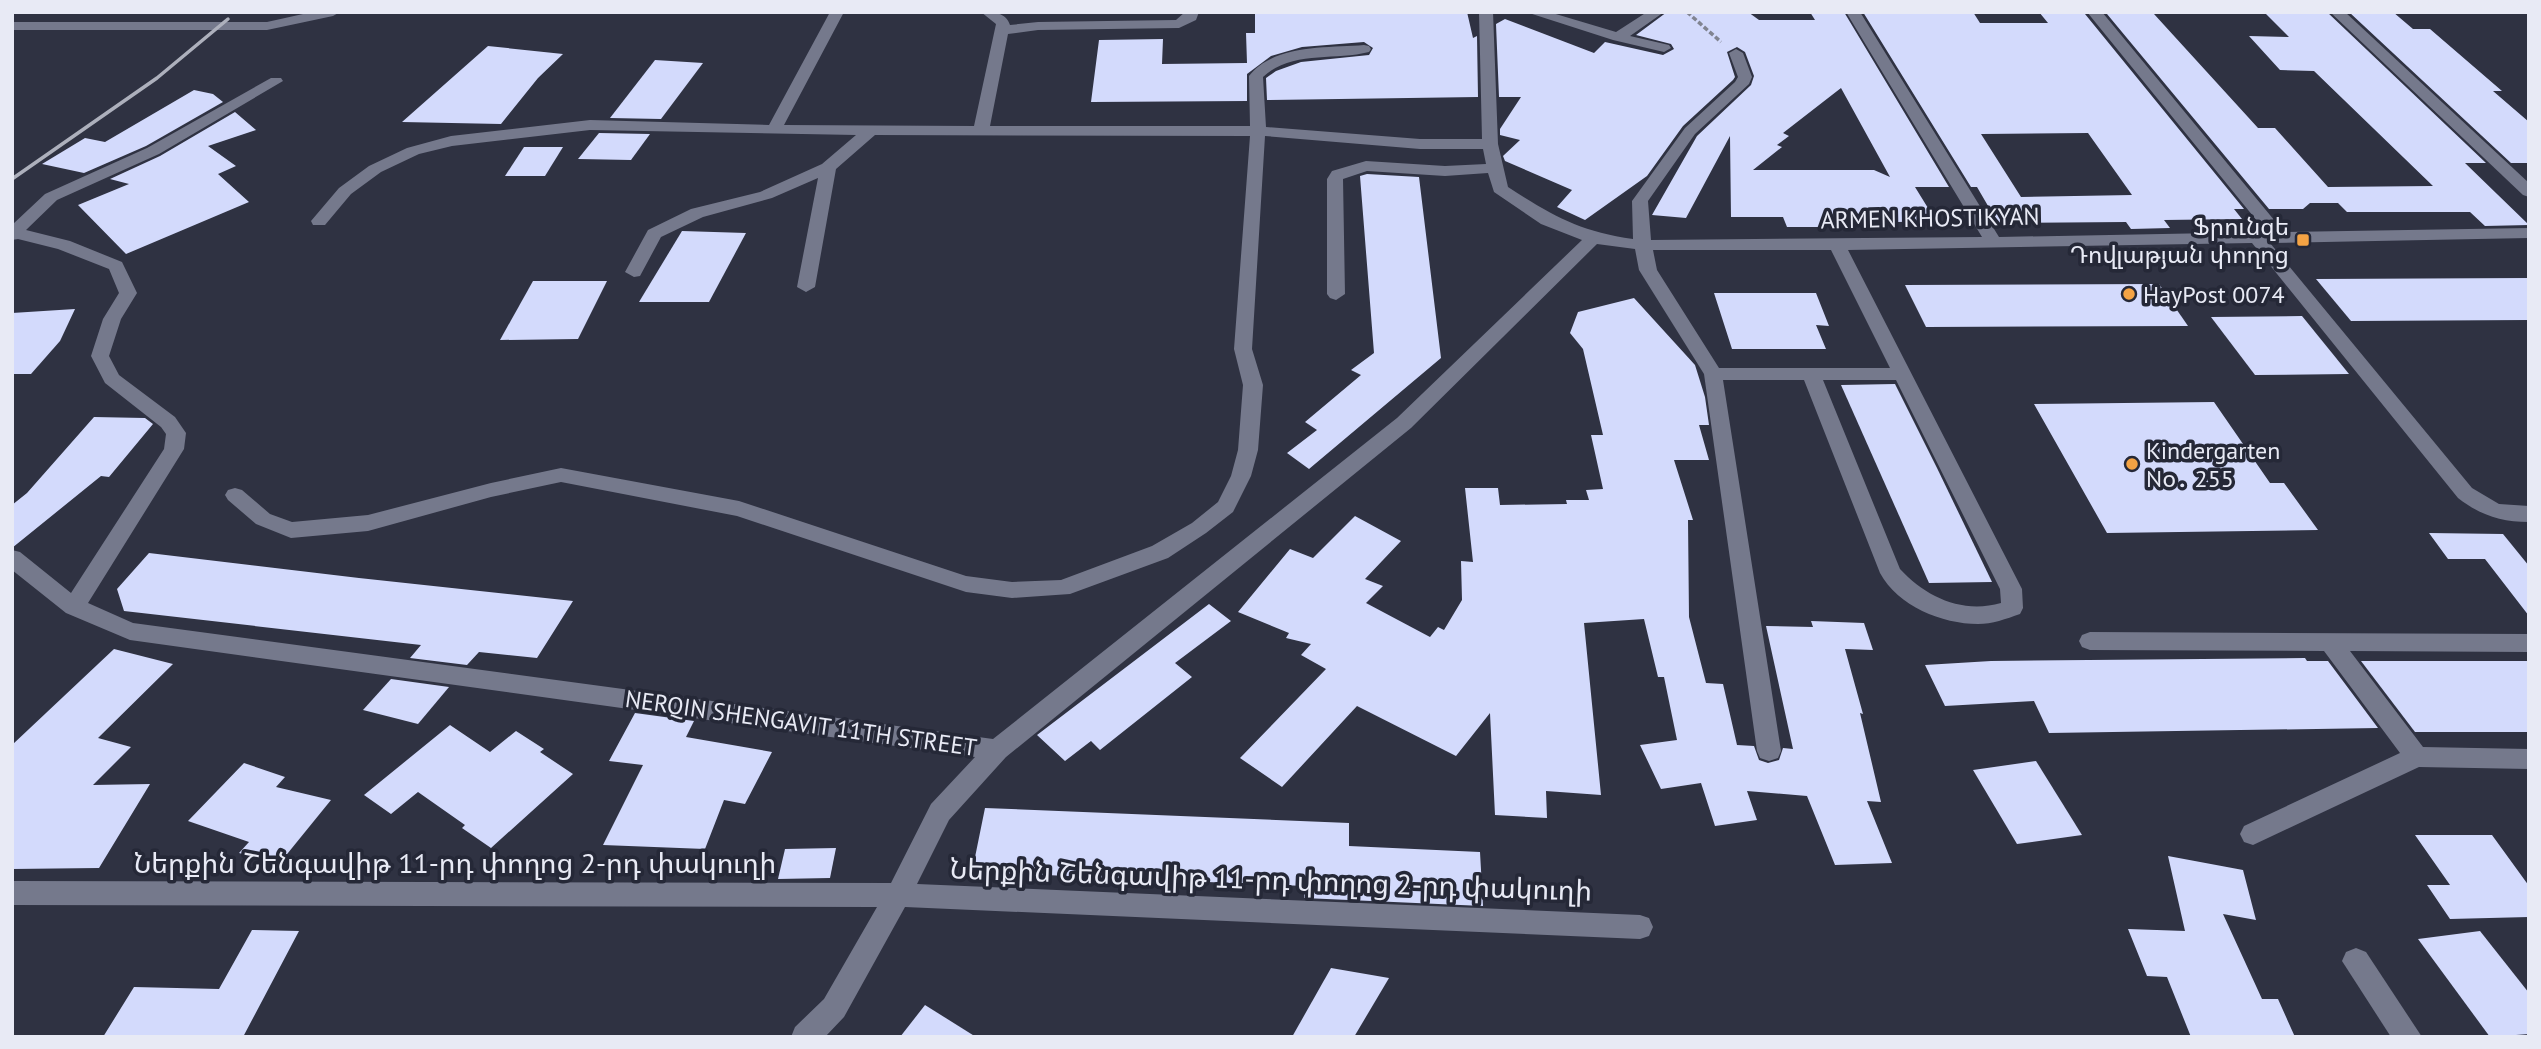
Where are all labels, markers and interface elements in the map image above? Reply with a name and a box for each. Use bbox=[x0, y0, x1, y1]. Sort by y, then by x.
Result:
street label: ARMEN KHOSTIKYAN bbox=[1820, 201, 2040, 235]
place label: Ֆրունզե Դովլաթյան փողոց bbox=[2070, 211, 2289, 270]
marker: Ֆրունզե Դովլաթյան փողոց bbox=[2295, 232, 2311, 248]
place label: HayPost 0074 bbox=[2143, 279, 2285, 310]
marker: HayPost 0074 bbox=[2121, 286, 2137, 302]
place label: Kindergarten Nօ․ 255 bbox=[2146, 435, 2280, 494]
marker: Kindergarten Nօ․ 255 bbox=[2124, 456, 2140, 472]
street label: NERQIN SHENGAVIT 11TH STREET bbox=[623, 683, 979, 763]
street label: Ներքին Շենգավիթ 11-րդ փողոց 2-րդ փակուղի bbox=[134, 844, 776, 881]
street label: Ներքին Շենգավիթ 11-րդ փողոց 2-րդ փակուղի bbox=[949, 849, 1593, 909]

